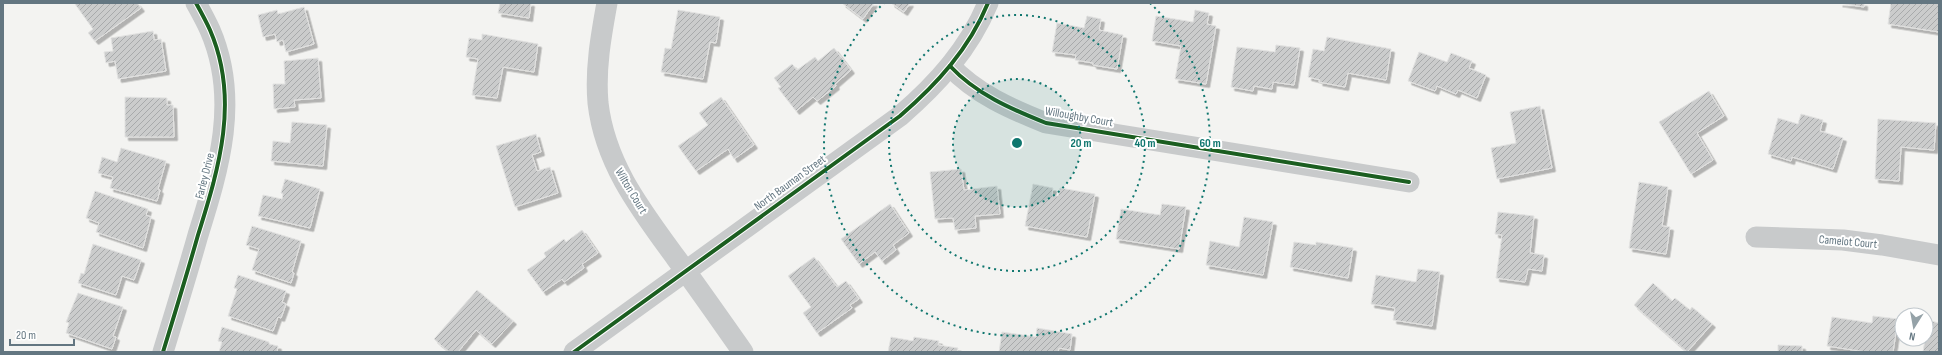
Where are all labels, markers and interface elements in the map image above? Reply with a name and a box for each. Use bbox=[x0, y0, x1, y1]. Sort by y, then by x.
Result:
street label: Willoughby Court bbox=[1044, 104, 1115, 130]
centre of rings bbox=[1010, 136, 1024, 150]
text: 20 m bbox=[1071, 136, 1091, 151]
text: 40 m bbox=[1134, 136, 1156, 151]
text: 60 m bbox=[1199, 136, 1221, 151]
street label: Farley Drive bbox=[192, 151, 218, 201]
street label: North Bauman Street bbox=[751, 152, 829, 214]
street label: Wilton Court bbox=[611, 165, 651, 217]
street label: Camelot Court bbox=[1818, 232, 1878, 252]
north arrow bbox=[1894, 307, 1934, 347]
scale bar bbox=[10, 321, 74, 347]
text: 20 m bbox=[16, 328, 36, 343]
text: N bbox=[1908, 329, 1916, 343]

